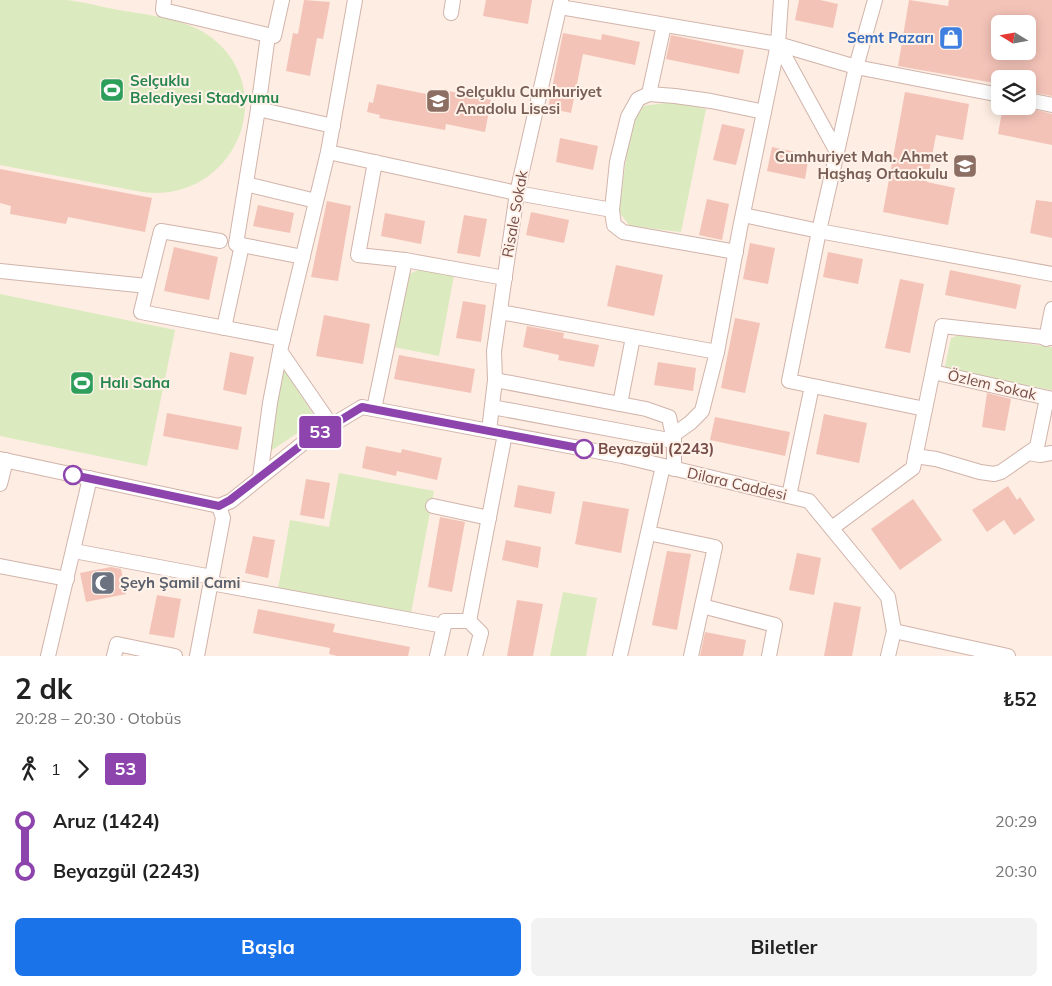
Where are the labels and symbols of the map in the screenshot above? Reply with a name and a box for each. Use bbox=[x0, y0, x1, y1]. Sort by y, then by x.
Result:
north arrow bbox=[991, 15, 1036, 60]
shop icon: Semt Pazarı bbox=[938, 25, 964, 51]
place label: Semt Pazarı bbox=[847, 28, 934, 47]
place label: Selçuklu Belediyesi Stadyumu bbox=[130, 71, 279, 107]
sports icon: Selçuklu Belediyesi Stadyumu bbox=[99, 77, 125, 103]
place label: Selçuklu Cumhuriyet Anadolu Lisesi bbox=[456, 82, 602, 118]
school or university icon: Selçuklu Cumhuriyet Anadolu Lisesi bbox=[425, 88, 451, 114]
place label: Cumhuriyet Mah. Ahmet Haşhaş Ortaokulu bbox=[775, 147, 948, 183]
school or university icon: Cumhuriyet Mah. Ahmet Haşhaş Ortaokulu bbox=[952, 153, 978, 179]
street label: Risale Sokak bbox=[497, 169, 532, 259]
street label: Özlem Sokak bbox=[946, 365, 1039, 404]
sports icon: Halı Saha bbox=[69, 370, 95, 396]
place label: Halı Saha bbox=[100, 373, 170, 392]
line badge: 53 bbox=[298, 416, 342, 448]
marker: Beyazgül (2243) bbox=[574, 439, 594, 459]
place label: Beyazgül (2243) bbox=[598, 439, 714, 458]
street label: Dilara Caddesi bbox=[685, 463, 789, 504]
unlabelled marker bbox=[63, 465, 83, 485]
mosque icon: Şeyh Şamil Cami bbox=[90, 570, 116, 596]
place label: Şeyh Şamil Cami bbox=[120, 573, 240, 592]

